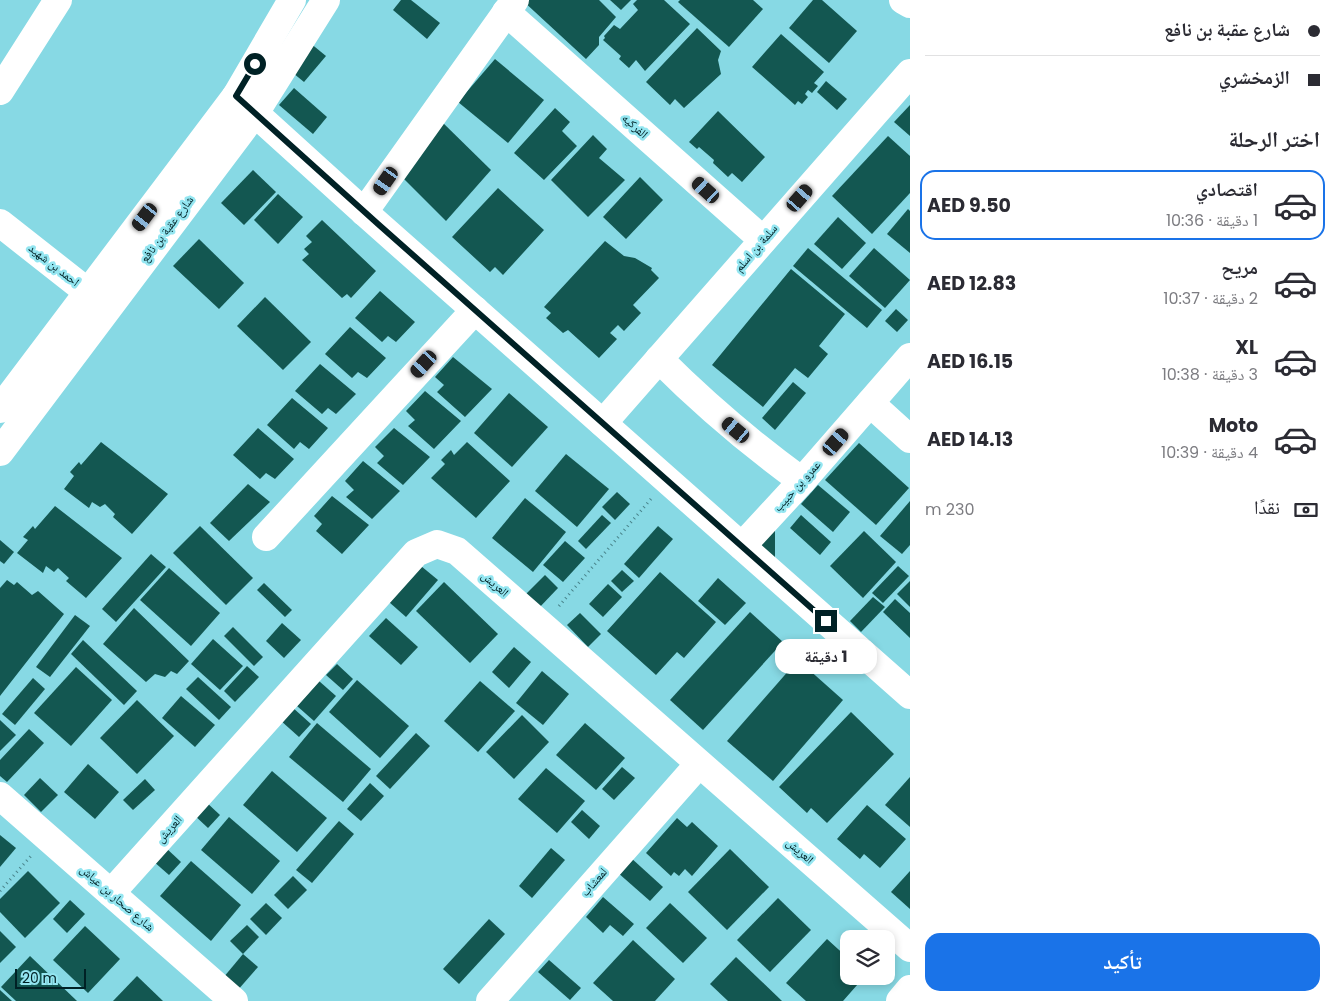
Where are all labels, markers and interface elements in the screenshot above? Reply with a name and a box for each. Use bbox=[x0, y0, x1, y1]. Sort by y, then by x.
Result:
text: شارع عقبة بن نافع bbox=[1164, 16, 1290, 43]
route start bbox=[244, 53, 266, 75]
text: الزمخشري bbox=[1219, 64, 1290, 91]
street label: الفركيه bbox=[619, 109, 652, 142]
text: اختر الرحلة bbox=[1229, 124, 1320, 155]
car bbox=[371, 164, 400, 198]
car bbox=[689, 174, 722, 206]
text: اقتصادي bbox=[1196, 176, 1258, 203]
car bbox=[784, 182, 815, 214]
icon: car bbox=[1273, 183, 1318, 228]
street label: شارع عقبة بن نافع bbox=[136, 192, 197, 266]
text: AED 9.50 bbox=[927, 192, 1011, 219]
car bbox=[129, 201, 160, 233]
text: 1 دقيقة · 10:36 bbox=[1166, 209, 1258, 232]
street label: سلمة بن اسلم bbox=[730, 220, 781, 275]
street label: احمد بن شهيد bbox=[25, 239, 83, 290]
text: مريح bbox=[1221, 254, 1258, 281]
icon: car bbox=[1273, 261, 1318, 306]
text: AED 12.83 bbox=[927, 270, 1016, 297]
text: 2 دقيقة · 10:37 bbox=[1163, 287, 1258, 310]
text: XL bbox=[1235, 334, 1258, 361]
icon: car bbox=[1273, 339, 1318, 384]
car bbox=[408, 348, 439, 380]
text: AED 16.15 bbox=[927, 348, 1013, 375]
text: 3 دقيقة · 10:38 bbox=[1162, 363, 1258, 386]
text: Moto bbox=[1209, 412, 1258, 439]
car bbox=[719, 415, 752, 445]
icon: car bbox=[1273, 417, 1318, 462]
car bbox=[820, 426, 851, 458]
text: AED 14.13 bbox=[927, 426, 1013, 453]
text: 4 دقيقة · 10:39 bbox=[1161, 441, 1258, 464]
street label: عمرو بن حبيب bbox=[769, 456, 824, 515]
text: نقدًا bbox=[1254, 494, 1280, 521]
icon: cash bbox=[1292, 496, 1320, 524]
text: 230 m bbox=[925, 498, 974, 521]
street label: العريش bbox=[478, 567, 513, 600]
route end bbox=[815, 610, 837, 632]
callout: 1 دقيقة bbox=[775, 638, 877, 674]
text: 1 دقيقة bbox=[804, 645, 848, 668]
street label: العريش bbox=[152, 811, 186, 846]
street label: العريش bbox=[783, 834, 818, 867]
street label: شارع صحار بن عياش bbox=[76, 861, 158, 935]
street label: لمعشاب bbox=[576, 864, 611, 900]
map controls bbox=[840, 930, 895, 985]
button: layers bbox=[840, 930, 895, 985]
button: تأكيد bbox=[925, 933, 1320, 991]
scale bar bbox=[15, 966, 86, 989]
text: 20 m bbox=[22, 968, 57, 988]

